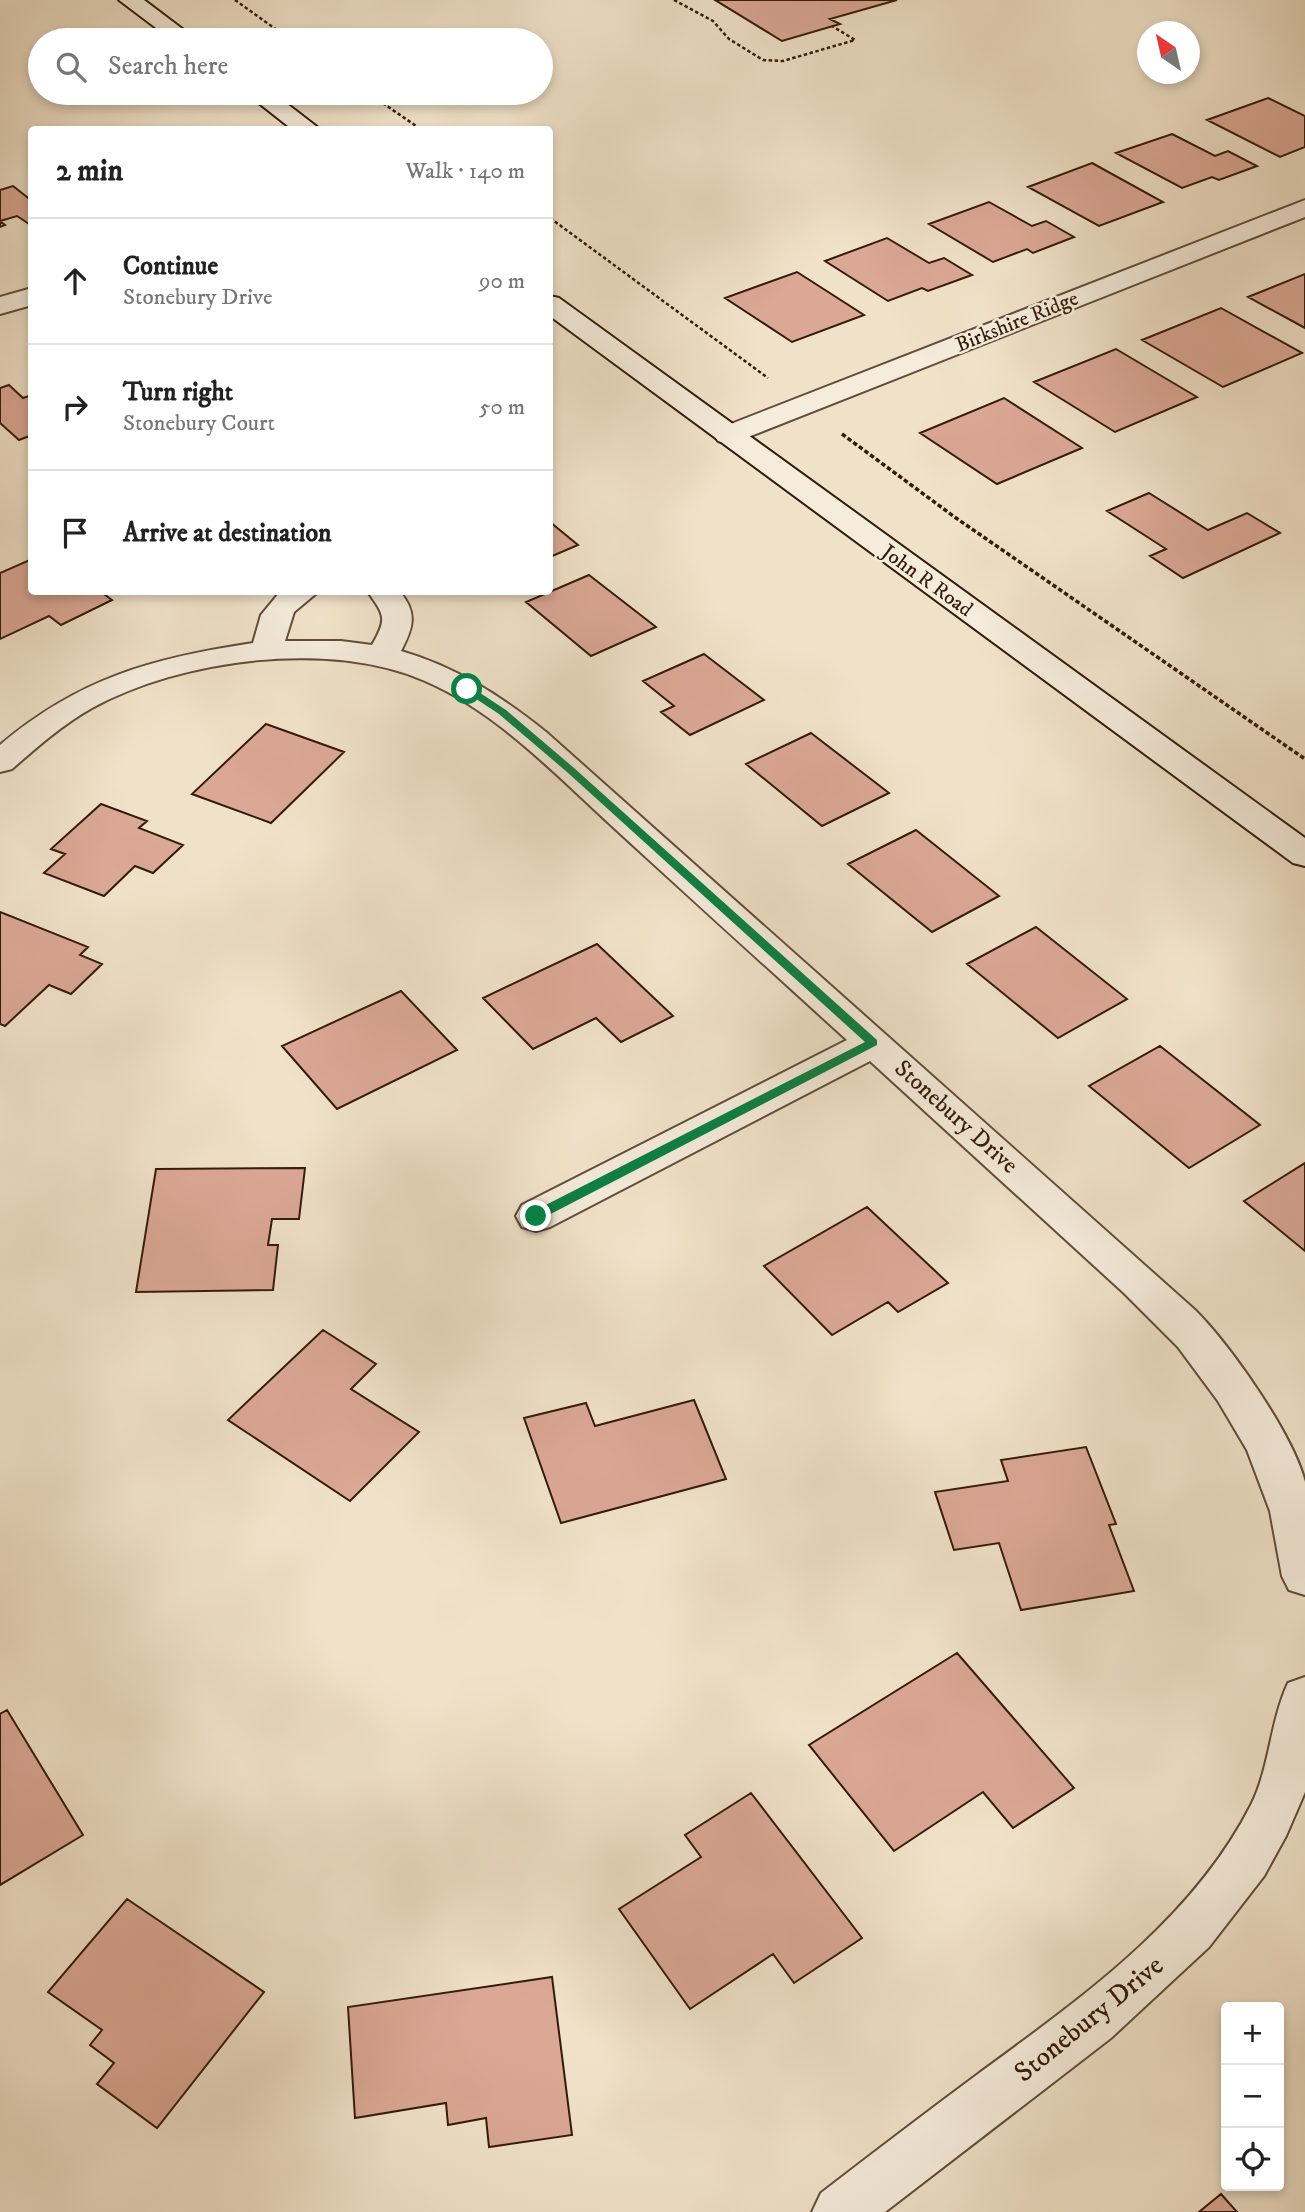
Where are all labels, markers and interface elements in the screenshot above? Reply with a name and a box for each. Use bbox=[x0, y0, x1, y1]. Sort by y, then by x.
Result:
north arrow bbox=[1137, 21, 1200, 84]
search box bbox=[28, 28, 553, 105]
icon: search bbox=[52, 48, 90, 86]
text: Search here bbox=[108, 50, 228, 83]
text: 2 min bbox=[56, 153, 123, 190]
text: Walk · 140 m bbox=[406, 157, 525, 186]
text: Continue bbox=[123, 250, 218, 283]
icon: ahead bbox=[56, 262, 94, 300]
text: 90 m bbox=[479, 267, 525, 296]
text: Stonebury Drive bbox=[123, 283, 273, 312]
street label: Birkshire Ridge bbox=[952, 285, 1082, 358]
text: Turn right bbox=[123, 376, 233, 409]
icon: right bbox=[56, 388, 94, 426]
text: 50 m bbox=[479, 393, 525, 422]
text: Stonebury Court bbox=[123, 409, 275, 438]
icon: arrive bbox=[56, 514, 94, 552]
text: Arrive at destination bbox=[123, 517, 332, 550]
street label: John R Road bbox=[875, 538, 978, 623]
route start bbox=[451, 673, 482, 704]
street label: Stonebury Drive bbox=[888, 1054, 1024, 1180]
route end bbox=[520, 1200, 551, 1231]
street label: Stonebury Drive bbox=[1007, 1948, 1171, 2090]
map controls bbox=[1221, 2002, 1284, 2191]
button: + bbox=[1221, 2002, 1284, 2065]
button: − bbox=[1221, 2065, 1284, 2128]
button: locate bbox=[1221, 2128, 1284, 2191]

